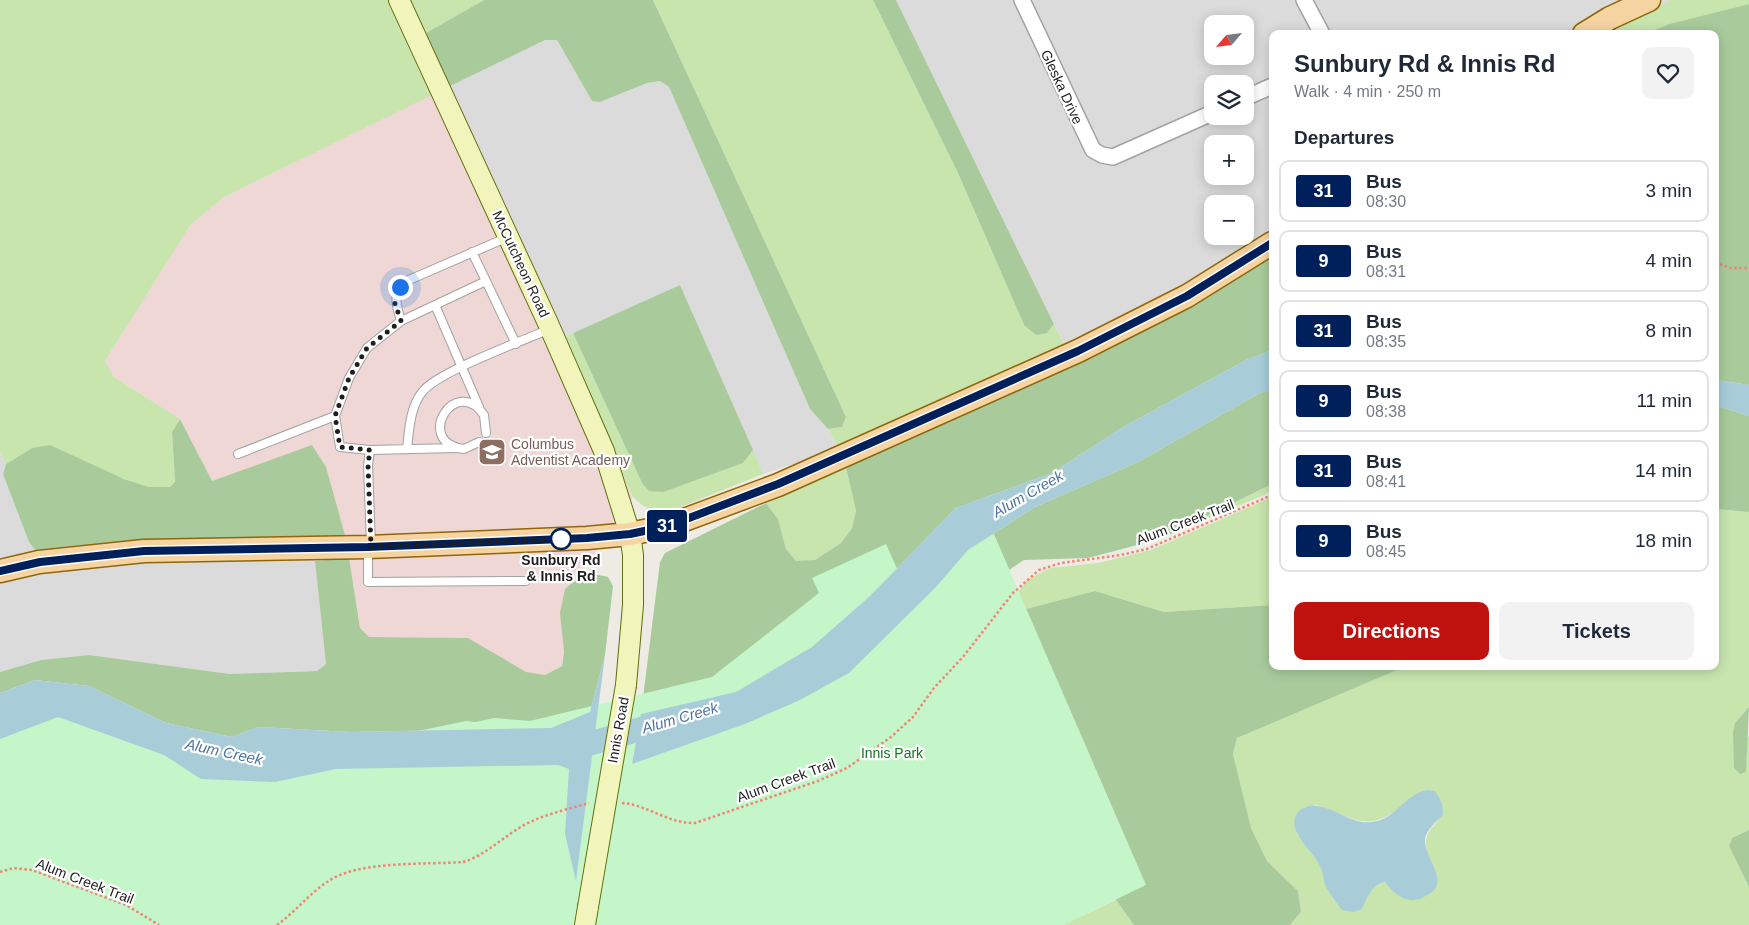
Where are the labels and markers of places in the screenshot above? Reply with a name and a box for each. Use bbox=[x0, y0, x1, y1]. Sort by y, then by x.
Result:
place label: Columbus Adventist Academy bbox=[511, 436, 630, 468]
school or university icon: Columbus Adventist Academy bbox=[477, 437, 507, 467]
marker: Sunbury Rd & Innis Rd bbox=[550, 528, 572, 550]
place label: Sunbury Rd & Innis Rd bbox=[521, 552, 601, 584]

